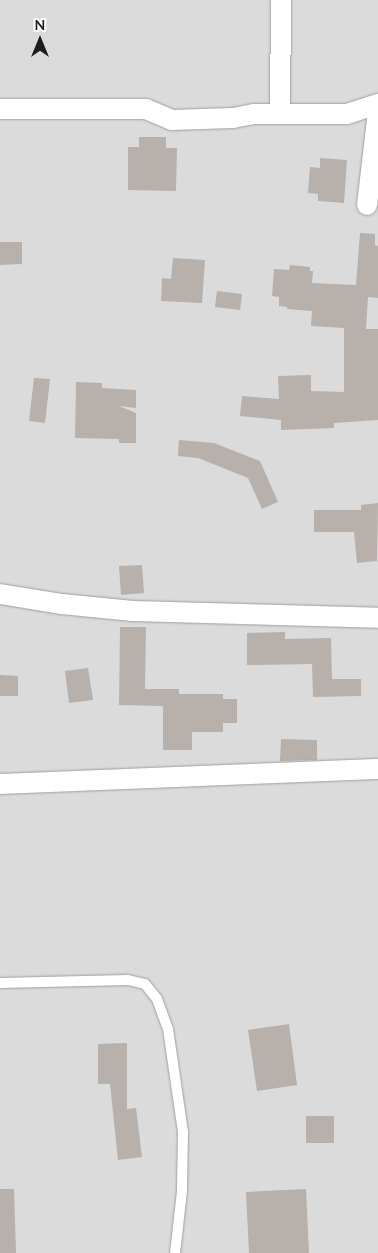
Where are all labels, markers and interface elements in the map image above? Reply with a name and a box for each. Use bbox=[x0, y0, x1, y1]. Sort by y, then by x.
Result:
north arrow bbox=[15, 15, 65, 65]
text: N bbox=[35, 16, 45, 33]

